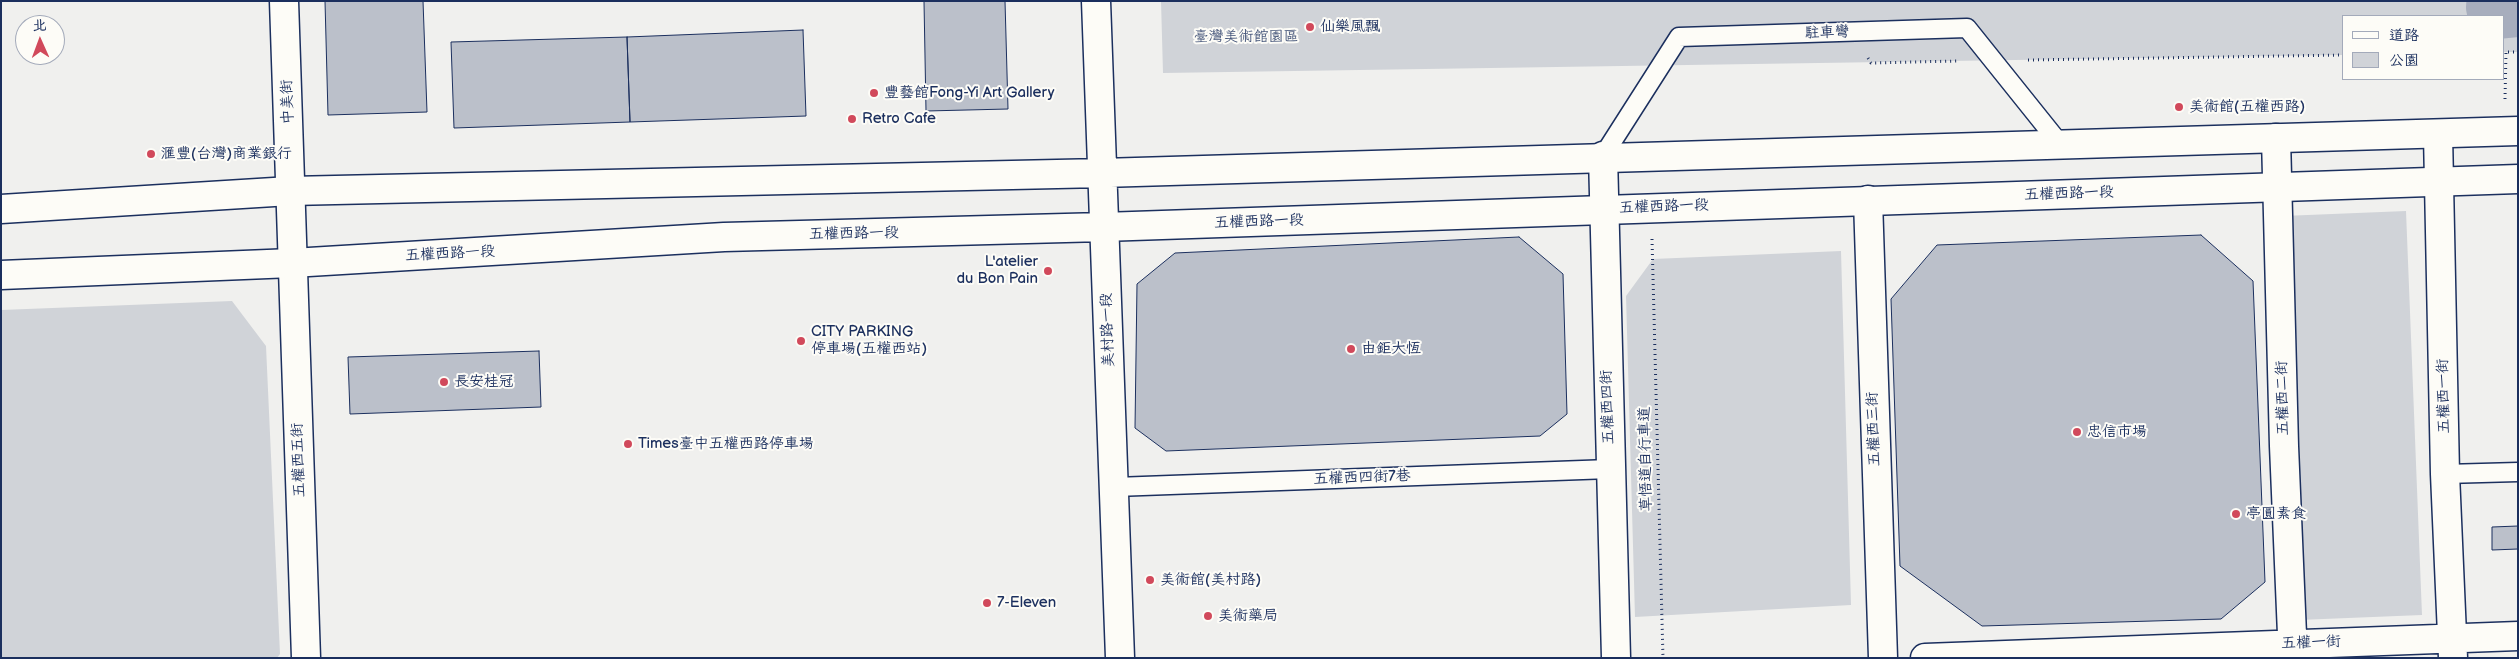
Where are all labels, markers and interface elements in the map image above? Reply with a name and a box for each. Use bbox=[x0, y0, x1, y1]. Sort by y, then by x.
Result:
north arrow bbox=[15, 15, 65, 65]
legend bbox=[2342, 15, 2504, 80]
text: 北 bbox=[32, 17, 47, 34]
place label: 仙樂風飄 bbox=[1320, 18, 1380, 36]
marker: 仙樂風飄 bbox=[1304, 21, 1316, 33]
street label: 駐車彎 bbox=[1804, 23, 1850, 43]
text: 道路 bbox=[2389, 26, 2419, 45]
park label: 臺灣美術館園區 bbox=[1194, 28, 1298, 46]
text: 公園 bbox=[2389, 51, 2419, 70]
street label: 中美街 bbox=[278, 79, 298, 125]
place label: 豐藝館Fong-Yi Art Gallery bbox=[884, 84, 1054, 102]
marker: 豐藝館Fong-Yi Art Gallery bbox=[868, 87, 880, 99]
place label: 美術館(五權西路) bbox=[2189, 98, 2305, 116]
marker: 美術館(五權西路) bbox=[2173, 101, 2185, 113]
place label: Retro Cafe bbox=[862, 110, 936, 128]
marker: Retro Cafe bbox=[846, 113, 858, 125]
place label: 滙豐(台灣)商業銀行 bbox=[161, 145, 292, 163]
marker: 滙豐(台灣)商業銀行 bbox=[145, 148, 157, 160]
street label: 五權西路一段 bbox=[2024, 183, 2114, 205]
street label: 五權西路一段 bbox=[1619, 196, 1709, 218]
street label: 五權西路一段 bbox=[1214, 211, 1304, 233]
street label: 五權西路一段 bbox=[809, 224, 899, 244]
street label: 五權西路一段 bbox=[405, 243, 495, 265]
place label: L'atelier du Bon Pain bbox=[956, 253, 1038, 288]
marker: L'atelier du Bon Pain bbox=[1042, 265, 1054, 277]
street label: 美村路一段 bbox=[1098, 292, 1118, 368]
place label: CITY PARKING 停車場(五權西站) bbox=[811, 323, 927, 358]
marker: CITY PARKING 停車場(五權西站) bbox=[795, 335, 807, 347]
place label: 由鉅大恆 bbox=[1361, 340, 1421, 358]
marker: 由鉅大恆 bbox=[1345, 343, 1357, 355]
street label: 五權西一街 bbox=[2434, 358, 2454, 434]
street label: 五權西二街 bbox=[2273, 360, 2293, 436]
street label: 五權西四街 bbox=[1598, 369, 1618, 445]
place label: 長安桂冠 bbox=[454, 373, 514, 391]
marker: 長安桂冠 bbox=[438, 376, 450, 388]
street label: 五權西三街 bbox=[1864, 391, 1884, 467]
street label: 草悟道自行車道 bbox=[1636, 406, 1656, 512]
street label: 五權西五街 bbox=[289, 422, 309, 498]
place label: 忠信市場 bbox=[2087, 423, 2147, 441]
marker: 忠信市場 bbox=[2071, 426, 2083, 438]
place label: Times臺中五權西路停車場 bbox=[638, 435, 814, 453]
marker: Times臺中五權西路停車場 bbox=[622, 438, 634, 450]
street label: 五權西四街7巷 bbox=[1313, 467, 1411, 489]
place label: 亭圓素食 bbox=[2246, 505, 2306, 523]
marker: 亭圓素食 bbox=[2230, 508, 2242, 520]
place label: 美術館(美村路) bbox=[1160, 571, 1261, 589]
marker: 美術館(美村路) bbox=[1144, 574, 1156, 586]
place label: 7-Eleven bbox=[997, 594, 1056, 612]
marker: 7-Eleven bbox=[981, 597, 993, 609]
place label: 美術藥局 bbox=[1218, 607, 1278, 625]
marker: 美術藥局 bbox=[1202, 610, 1214, 622]
street label: 五權一街 bbox=[2281, 633, 2341, 653]

